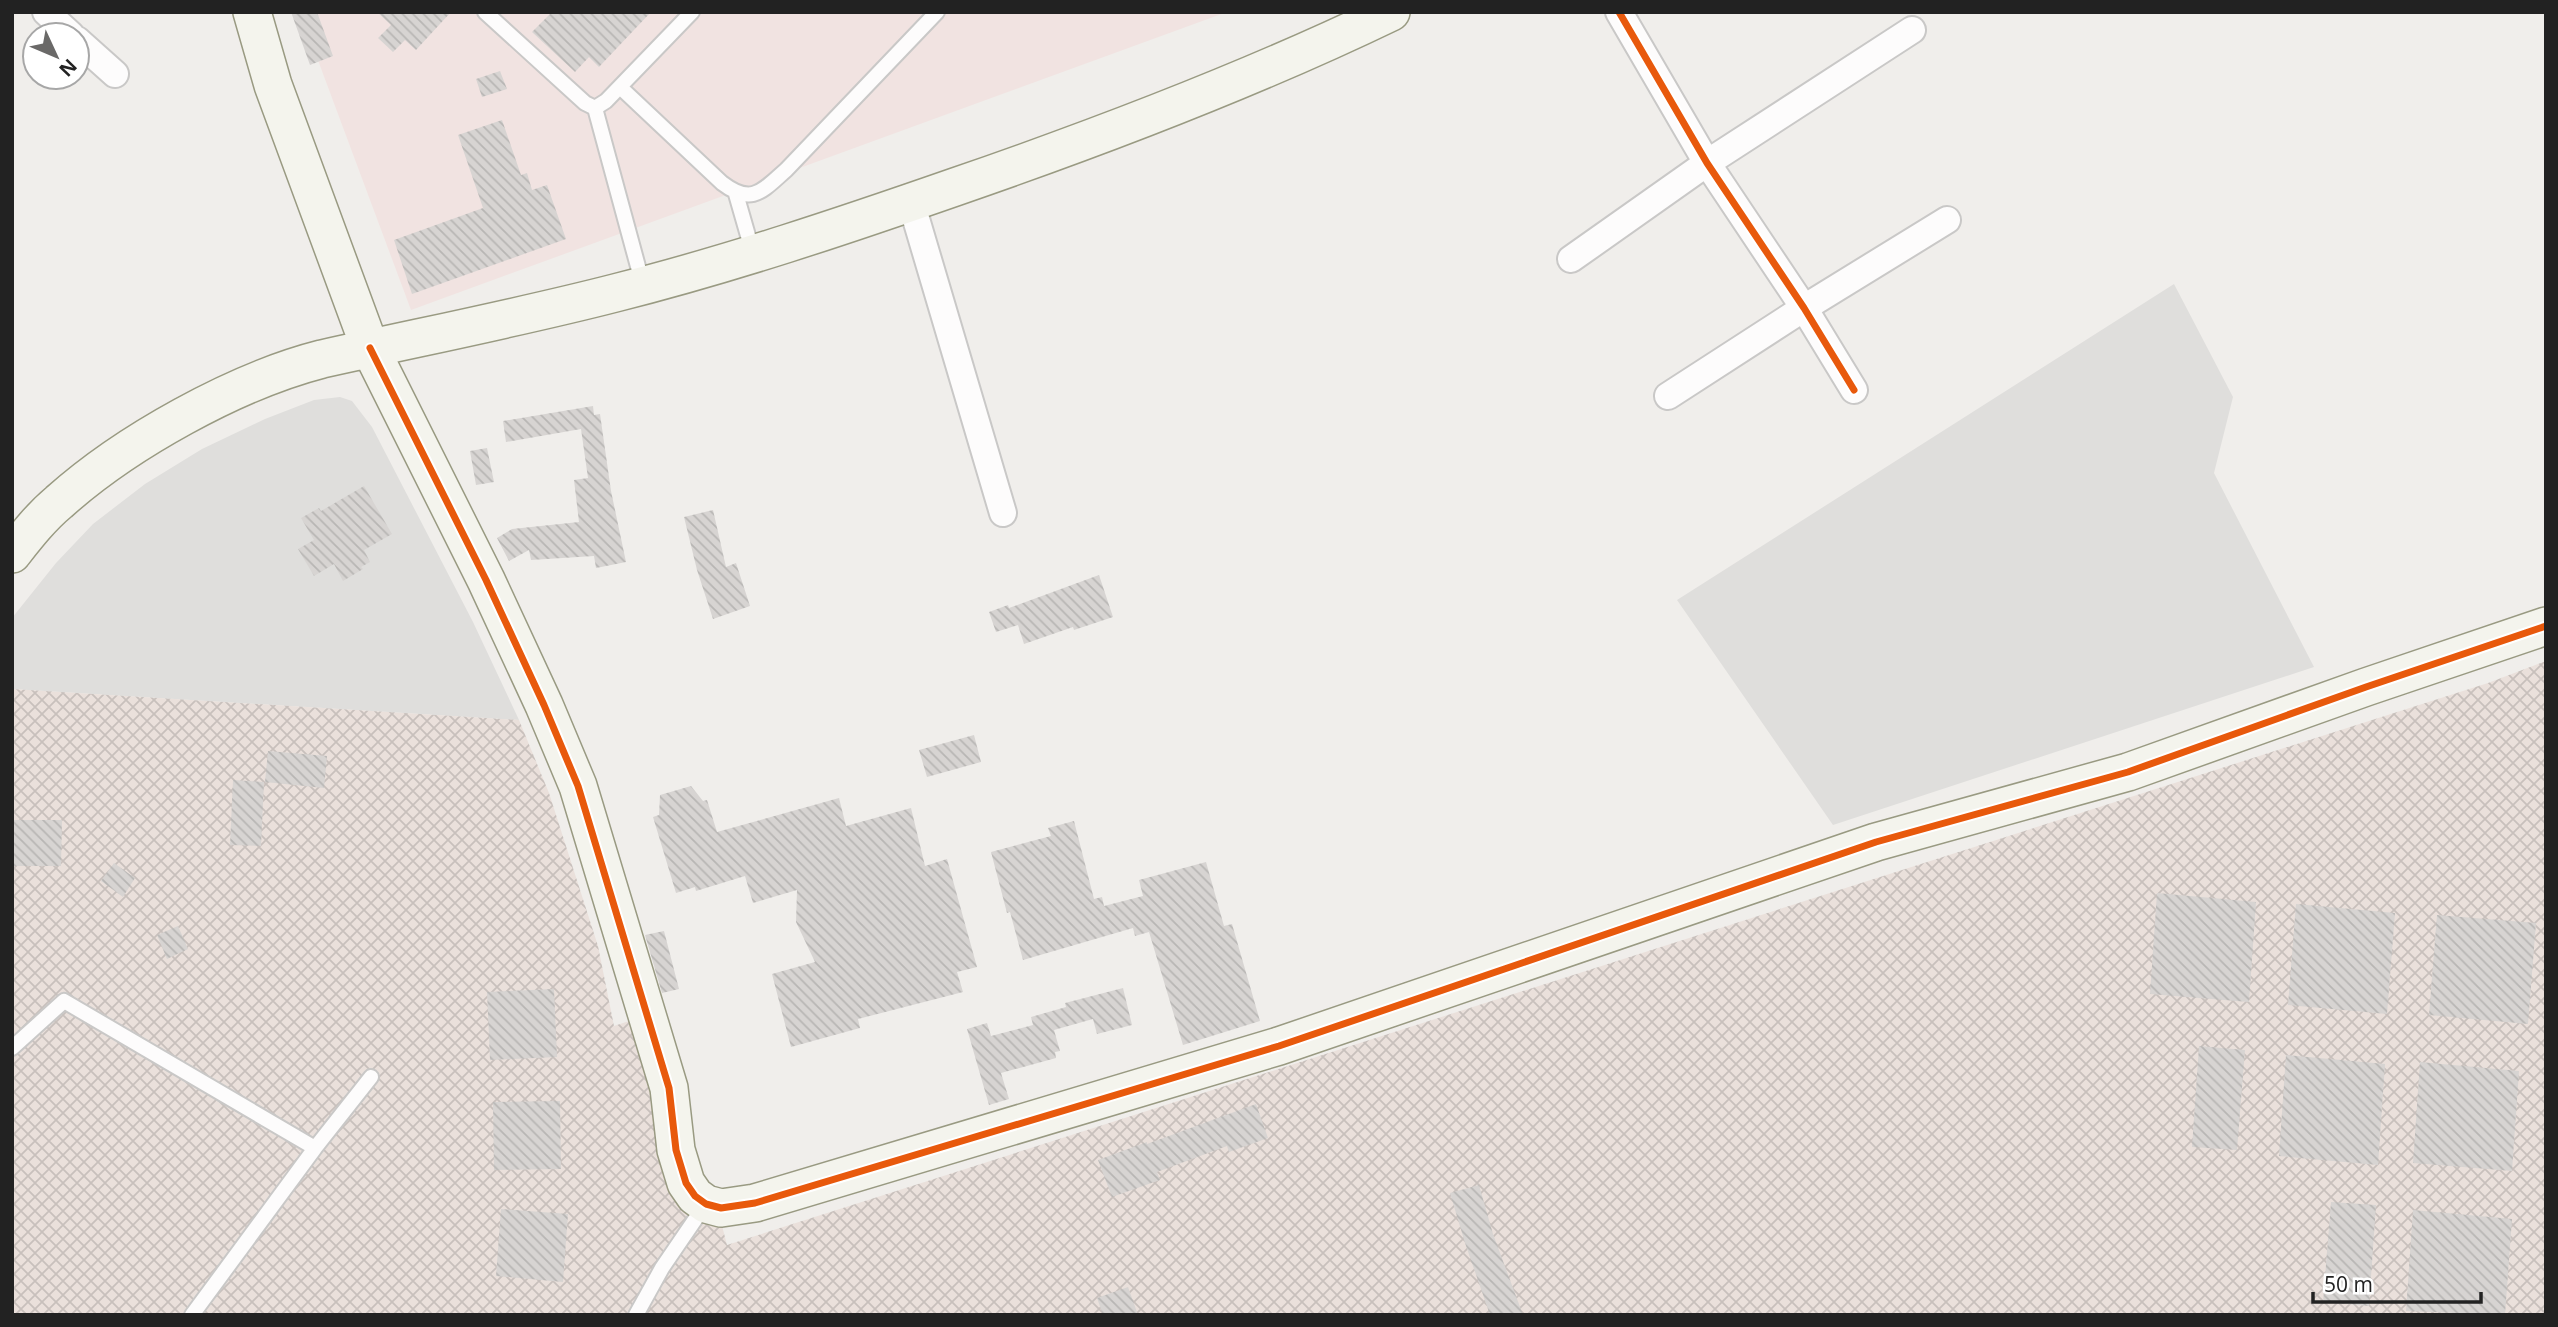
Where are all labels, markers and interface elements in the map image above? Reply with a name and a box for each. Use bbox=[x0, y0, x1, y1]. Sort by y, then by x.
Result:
north arrow bbox=[21, 21, 91, 91]
text: N bbox=[54, 53, 83, 82]
scale bar bbox=[2313, 1260, 2481, 1304]
text: 50 m bbox=[2324, 1270, 2373, 1298]

